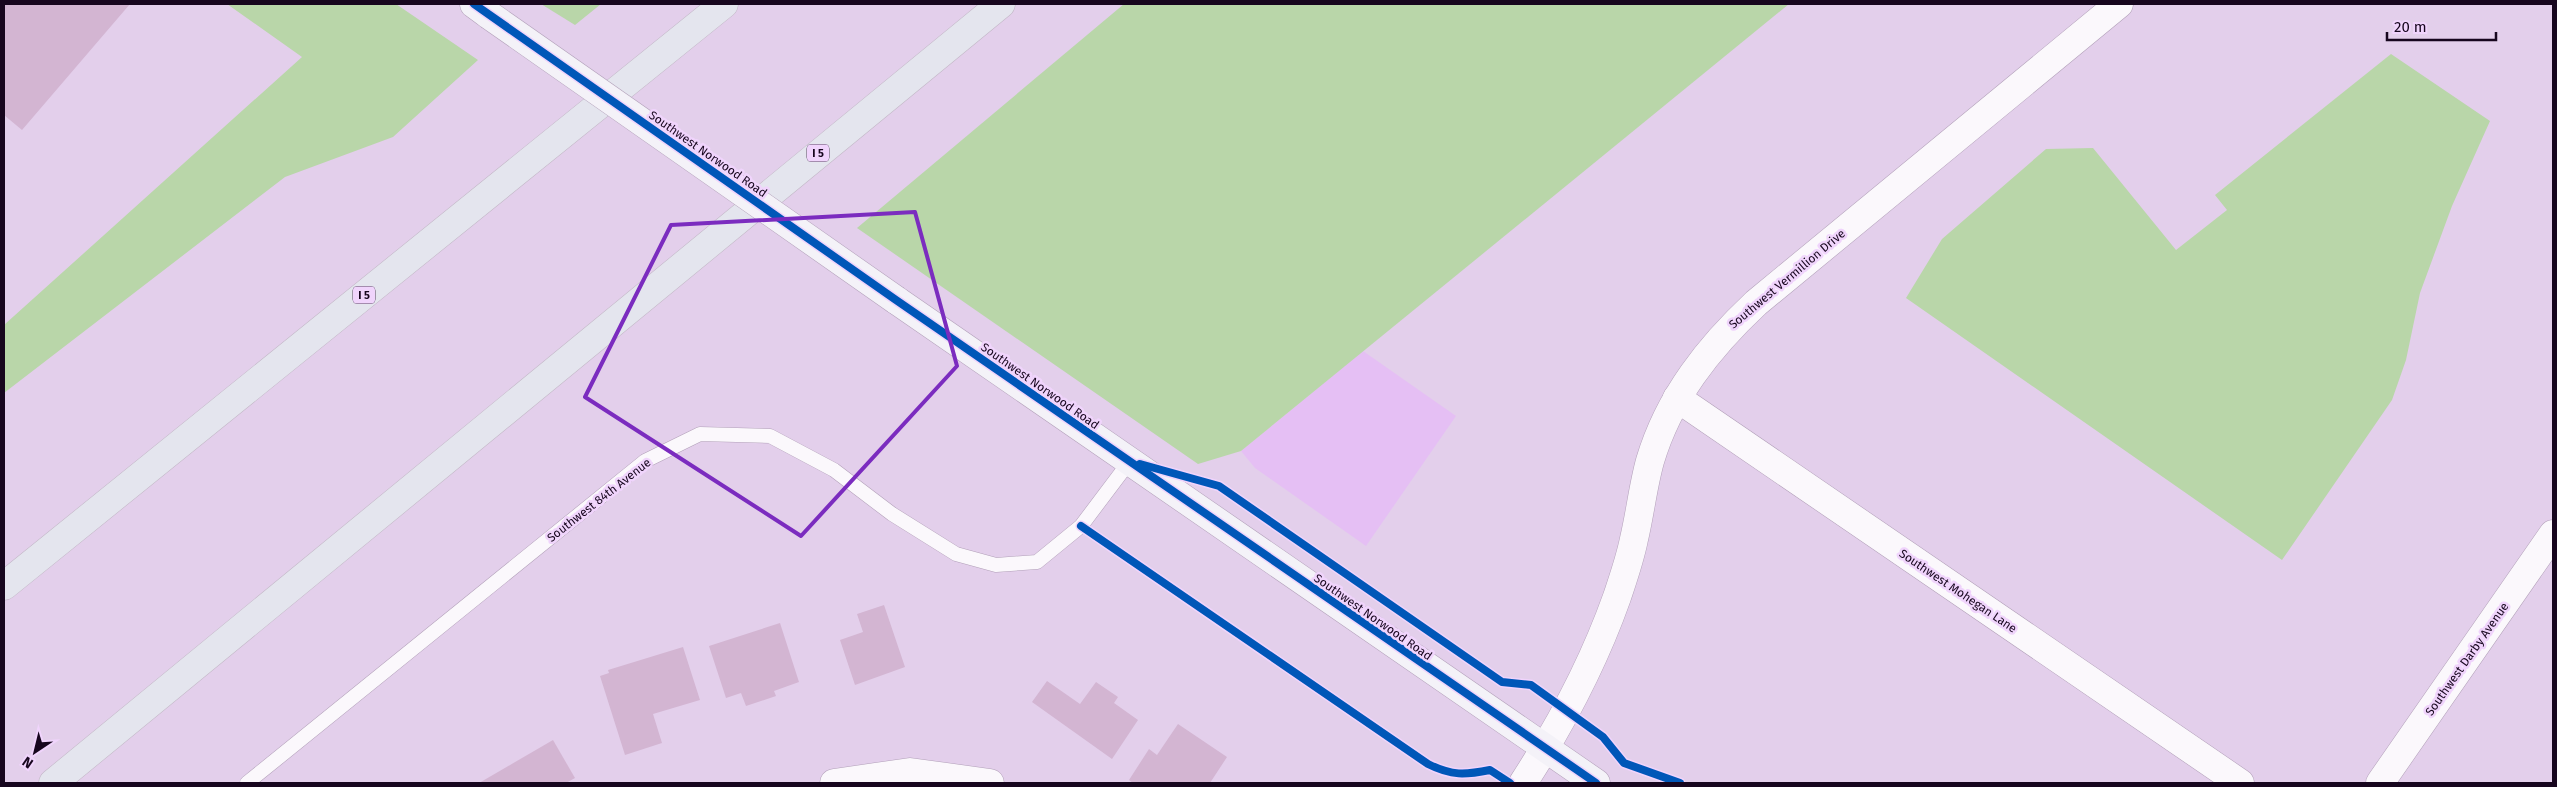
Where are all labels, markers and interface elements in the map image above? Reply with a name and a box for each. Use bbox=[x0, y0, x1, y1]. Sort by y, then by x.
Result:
scale bar bbox=[2387, 10, 2496, 42]
text: 20 m bbox=[2394, 18, 2427, 36]
street label: Southwest Norwood Road bbox=[646, 108, 770, 200]
road number: I 5 bbox=[807, 144, 829, 162]
street label: Southwest Vermillion Drive bbox=[1726, 226, 1848, 332]
road number: I 5 bbox=[353, 286, 375, 304]
street label: Southwest Norwood Road bbox=[978, 340, 1102, 432]
street label: Southwest 84th Avenue bbox=[544, 455, 654, 545]
street label: Southwest Mohegan Lane bbox=[1897, 546, 2019, 636]
street label: Southwest Norwood Road bbox=[1311, 571, 1435, 663]
street label: Southwest Darby Avenue bbox=[2423, 600, 2511, 718]
north arrow bbox=[10, 727, 60, 777]
text: N bbox=[19, 753, 37, 772]

